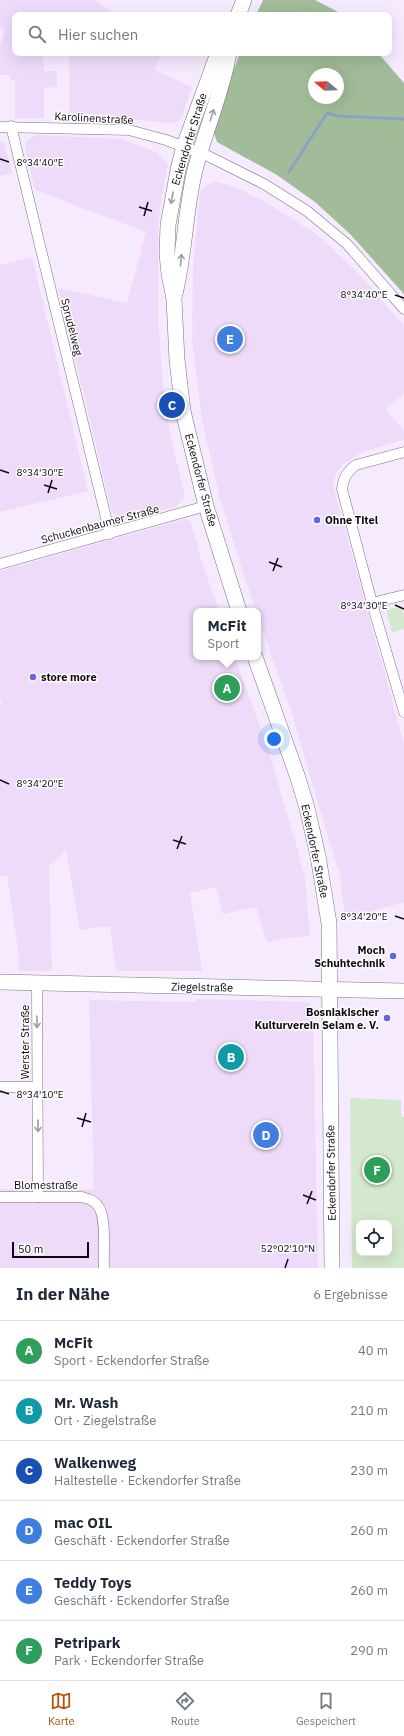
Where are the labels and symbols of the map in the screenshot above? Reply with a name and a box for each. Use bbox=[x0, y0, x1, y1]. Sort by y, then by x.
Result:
north arrow bbox=[308, 68, 344, 104]
street label: Eckendorfer Straße bbox=[168, 91, 210, 187]
street label: Karolinenstraße bbox=[54, 109, 134, 127]
one-way arrow bbox=[208, 109, 216, 121]
text: 8°34'40"E bbox=[16, 156, 64, 169]
one-way arrow bbox=[167, 191, 175, 204]
one-way arrow bbox=[177, 254, 185, 267]
text: 8°34'40"E bbox=[340, 288, 388, 301]
street label: Sprudelweg bbox=[58, 297, 86, 357]
pin: E bbox=[217, 324, 243, 354]
pin: C bbox=[159, 390, 185, 420]
street label: Eckendorfer Straße bbox=[182, 432, 220, 528]
text: 8°34'30"E bbox=[16, 466, 64, 479]
street label: Schuckenbaumer Straße bbox=[39, 501, 161, 547]
place label: Ohne Titel bbox=[325, 513, 379, 527]
marker: Ohne Titel bbox=[312, 515, 322, 525]
text: 8°34'30"E bbox=[340, 599, 388, 612]
place label: store more bbox=[41, 670, 97, 684]
marker: store more bbox=[28, 672, 38, 682]
pin: A bbox=[214, 673, 240, 703]
your location bbox=[264, 729, 284, 749]
text: 8°34'20"E bbox=[16, 777, 64, 790]
street label: Eckendorfer Straße bbox=[298, 803, 332, 899]
text: 8°34'20"E bbox=[340, 910, 388, 923]
place label: Moch Schuhtechnik bbox=[314, 943, 386, 970]
marker: Moch Schuhtechnik bbox=[388, 951, 398, 961]
street label: Ziegelstraße bbox=[171, 979, 233, 995]
street label: Werster Straße bbox=[18, 1005, 32, 1079]
place label: Bosniakischer Kulturverein Selam e. V. bbox=[255, 1005, 380, 1032]
marker: Bosniakischer Kulturverein Selam e. V. bbox=[382, 1013, 392, 1023]
one-way arrow bbox=[33, 1015, 41, 1028]
pin: B bbox=[218, 1042, 244, 1072]
text: 8°34'10"E bbox=[16, 1088, 64, 1101]
one-way arrow bbox=[34, 1119, 42, 1132]
pin: D bbox=[253, 1120, 279, 1150]
street label: Eckendorfer Straße bbox=[323, 1125, 339, 1221]
pin: F bbox=[364, 1155, 390, 1185]
street label: Blomestraße bbox=[14, 1178, 78, 1192]
scale bar bbox=[12, 1240, 89, 1259]
text: 52°02'10"N bbox=[261, 1242, 315, 1255]

